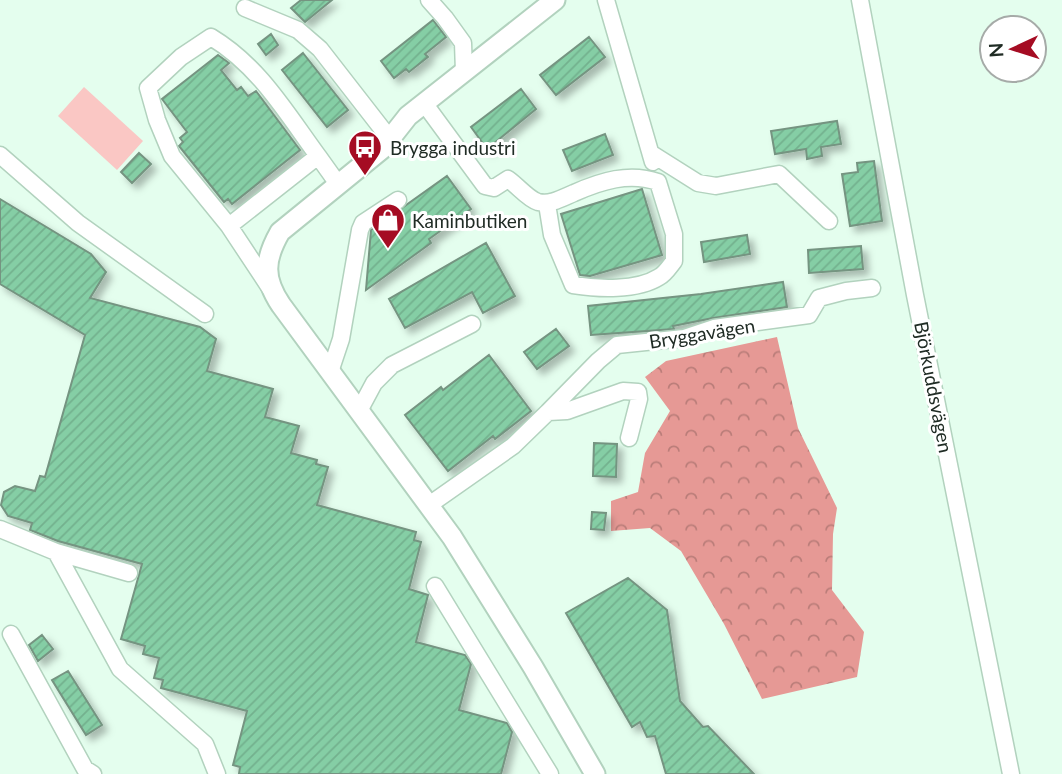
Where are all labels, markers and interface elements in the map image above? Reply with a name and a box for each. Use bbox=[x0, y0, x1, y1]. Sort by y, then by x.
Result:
north arrow bbox=[978, 14, 1048, 84]
text: N bbox=[984, 42, 1008, 58]
bus stop icon: Brygga industri bbox=[346, 128, 384, 177]
place label: Brygga industri bbox=[390, 136, 516, 159]
shop icon: Kaminbutiken bbox=[369, 201, 407, 250]
place label: Kaminbutiken bbox=[412, 209, 527, 232]
street label: Bryggavägen bbox=[647, 313, 757, 353]
street label: Björkuddsvägen bbox=[910, 319, 958, 455]

